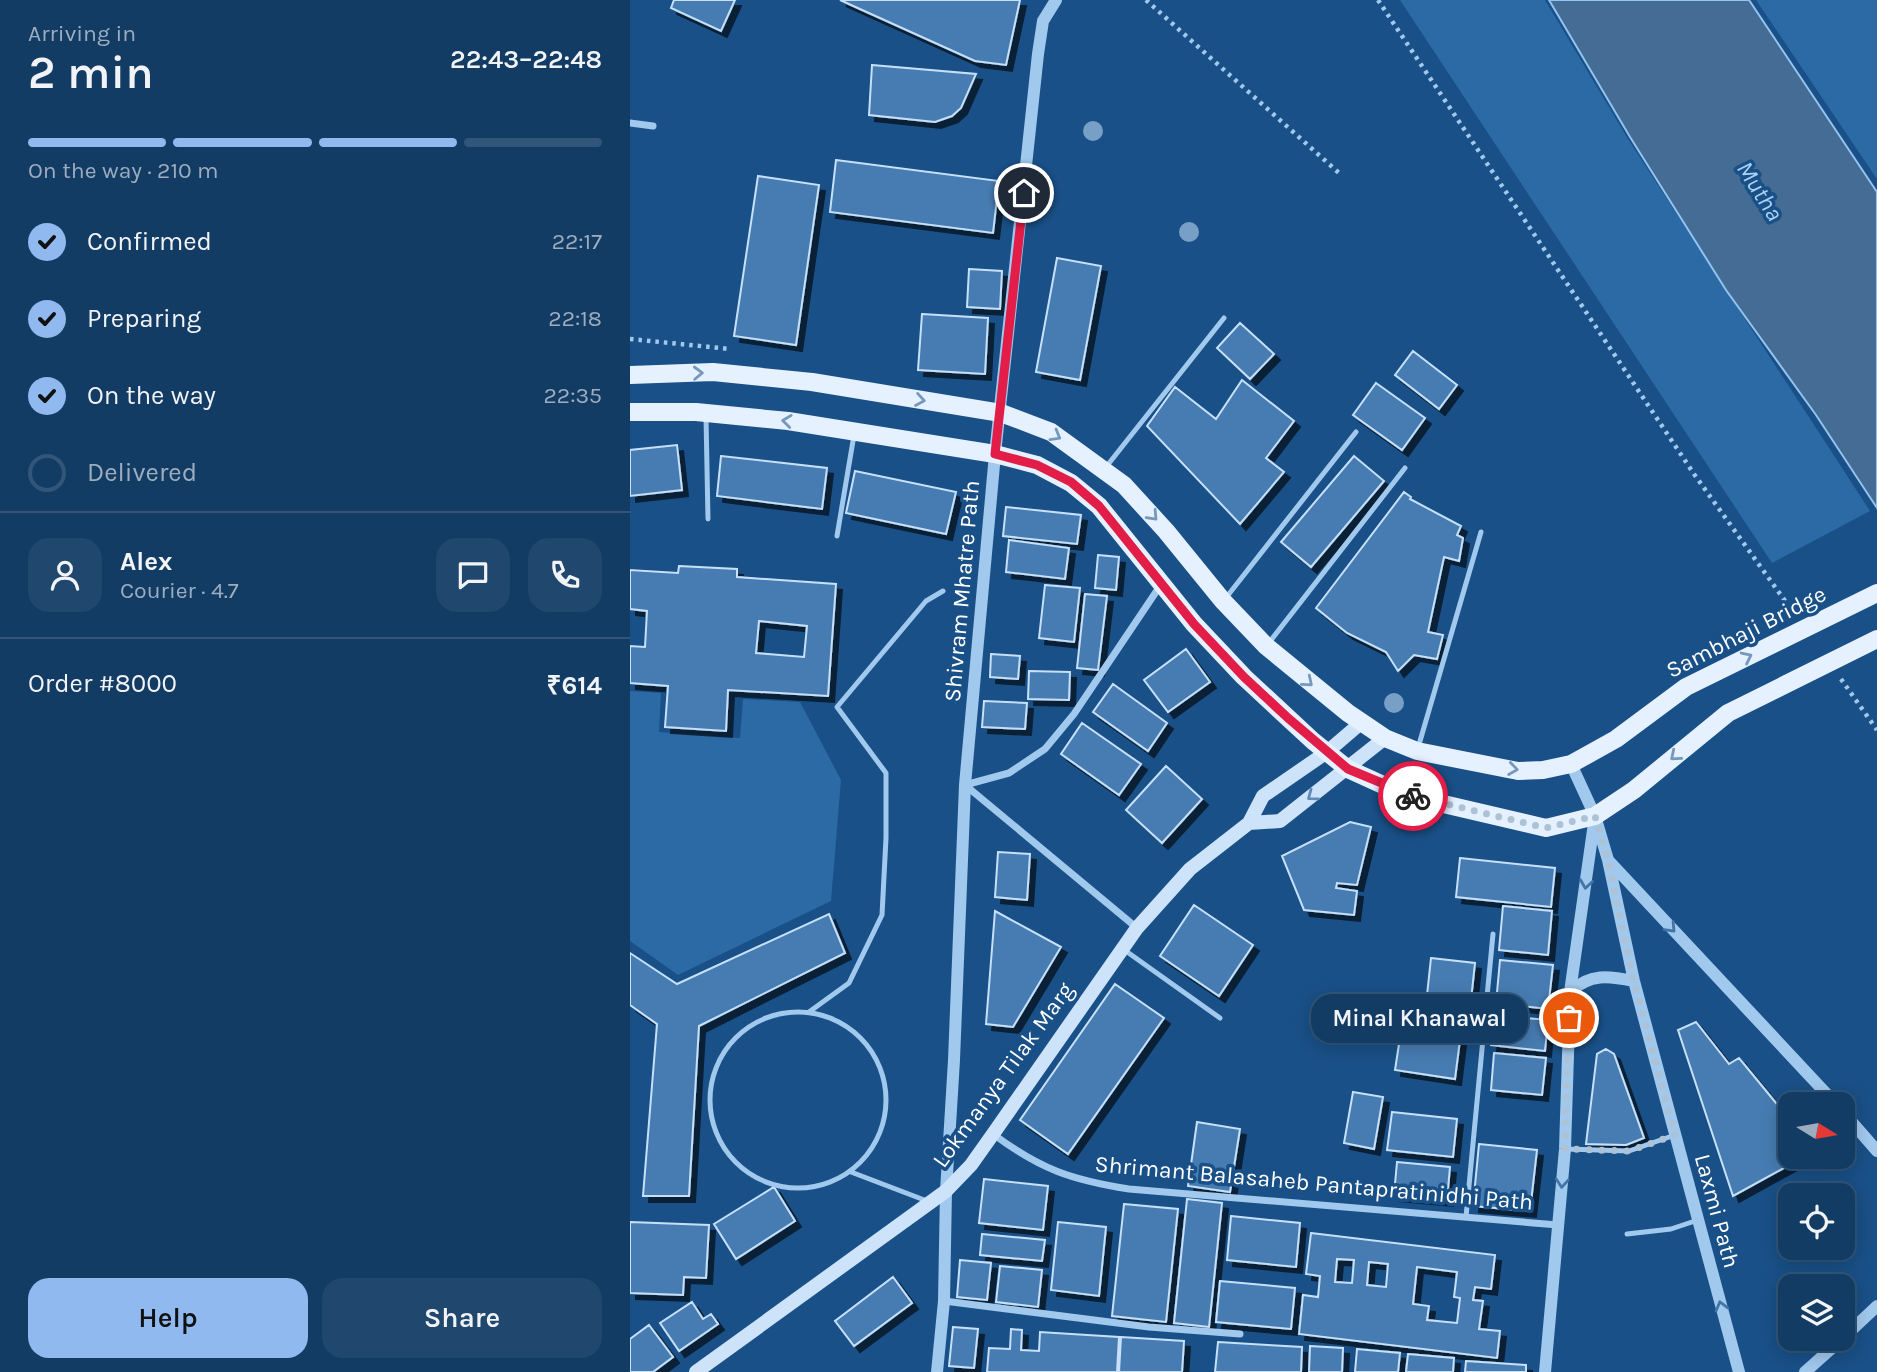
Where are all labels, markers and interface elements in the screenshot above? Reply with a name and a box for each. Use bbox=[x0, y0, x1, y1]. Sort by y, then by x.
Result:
text: Arriving in bbox=[28, 20, 136, 47]
text: 22:43–22:48 bbox=[450, 44, 602, 75]
text: 2 min bbox=[28, 46, 154, 100]
water label: Mutha bbox=[1731, 156, 1789, 226]
text: On the way · 210 m bbox=[28, 157, 219, 184]
pin bbox=[994, 163, 1054, 223]
icon: home bbox=[1005, 174, 1043, 212]
icon: check bbox=[28, 223, 66, 261]
text: Confirmed bbox=[87, 226, 212, 257]
text: 22:17 bbox=[552, 228, 602, 255]
icon: check bbox=[28, 300, 66, 338]
text: Preparing bbox=[87, 303, 201, 334]
text: 22:18 bbox=[548, 305, 602, 332]
one-way arrow bbox=[693, 365, 704, 380]
icon: check bbox=[28, 377, 66, 415]
text: On the way bbox=[87, 380, 216, 411]
text: 22:35 bbox=[543, 382, 602, 409]
one-way arrow bbox=[914, 391, 926, 406]
one-way arrow bbox=[781, 414, 793, 429]
one-way arrow bbox=[1048, 428, 1061, 441]
text: Delivered bbox=[87, 457, 197, 488]
street label: Shivram Mhatre Path bbox=[939, 479, 985, 703]
one-way arrow bbox=[1145, 508, 1157, 521]
button: person bbox=[28, 538, 102, 612]
button: chat bbox=[436, 538, 510, 612]
button: phone bbox=[528, 538, 602, 612]
text: Alex bbox=[120, 546, 172, 577]
text: Courier · 4.7 bbox=[120, 577, 239, 604]
street label: Sambhaji Bridge bbox=[1662, 580, 1830, 684]
one-way arrow bbox=[1740, 652, 1752, 666]
text: Order #8000 bbox=[28, 668, 177, 699]
text: ₹614 bbox=[547, 670, 602, 701]
one-way arrow bbox=[1300, 674, 1313, 686]
one-way arrow bbox=[1670, 748, 1683, 760]
courier bbox=[1378, 761, 1448, 831]
one-way arrow bbox=[1507, 761, 1519, 776]
icon: bike bbox=[1394, 777, 1432, 815]
one-way arrow bbox=[1308, 788, 1320, 800]
one-way arrow bbox=[1579, 878, 1594, 890]
one-way arrow bbox=[1663, 920, 1676, 933]
street label: Lokmanya Tilak Marg bbox=[927, 977, 1079, 1173]
pin bbox=[1539, 988, 1599, 1048]
callout: Minal Khanawal bbox=[1310, 993, 1527, 1042]
icon: bag bbox=[1550, 999, 1588, 1037]
text: Minal Khanawal bbox=[1332, 1005, 1507, 1032]
north arrow bbox=[1778, 1092, 1855, 1169]
map controls bbox=[1778, 1092, 1855, 1351]
street label: Shrimant Balasaheb Pantapratinidhi Path bbox=[1094, 1150, 1534, 1216]
street label: Laxmi Path bbox=[1689, 1151, 1745, 1271]
one-way arrow bbox=[1555, 1178, 1570, 1189]
button: locate bbox=[1778, 1183, 1855, 1260]
button: layers bbox=[1778, 1274, 1855, 1351]
button: Help bbox=[28, 1278, 308, 1358]
button: Share bbox=[322, 1278, 602, 1358]
one-way arrow bbox=[1715, 1300, 1730, 1312]

